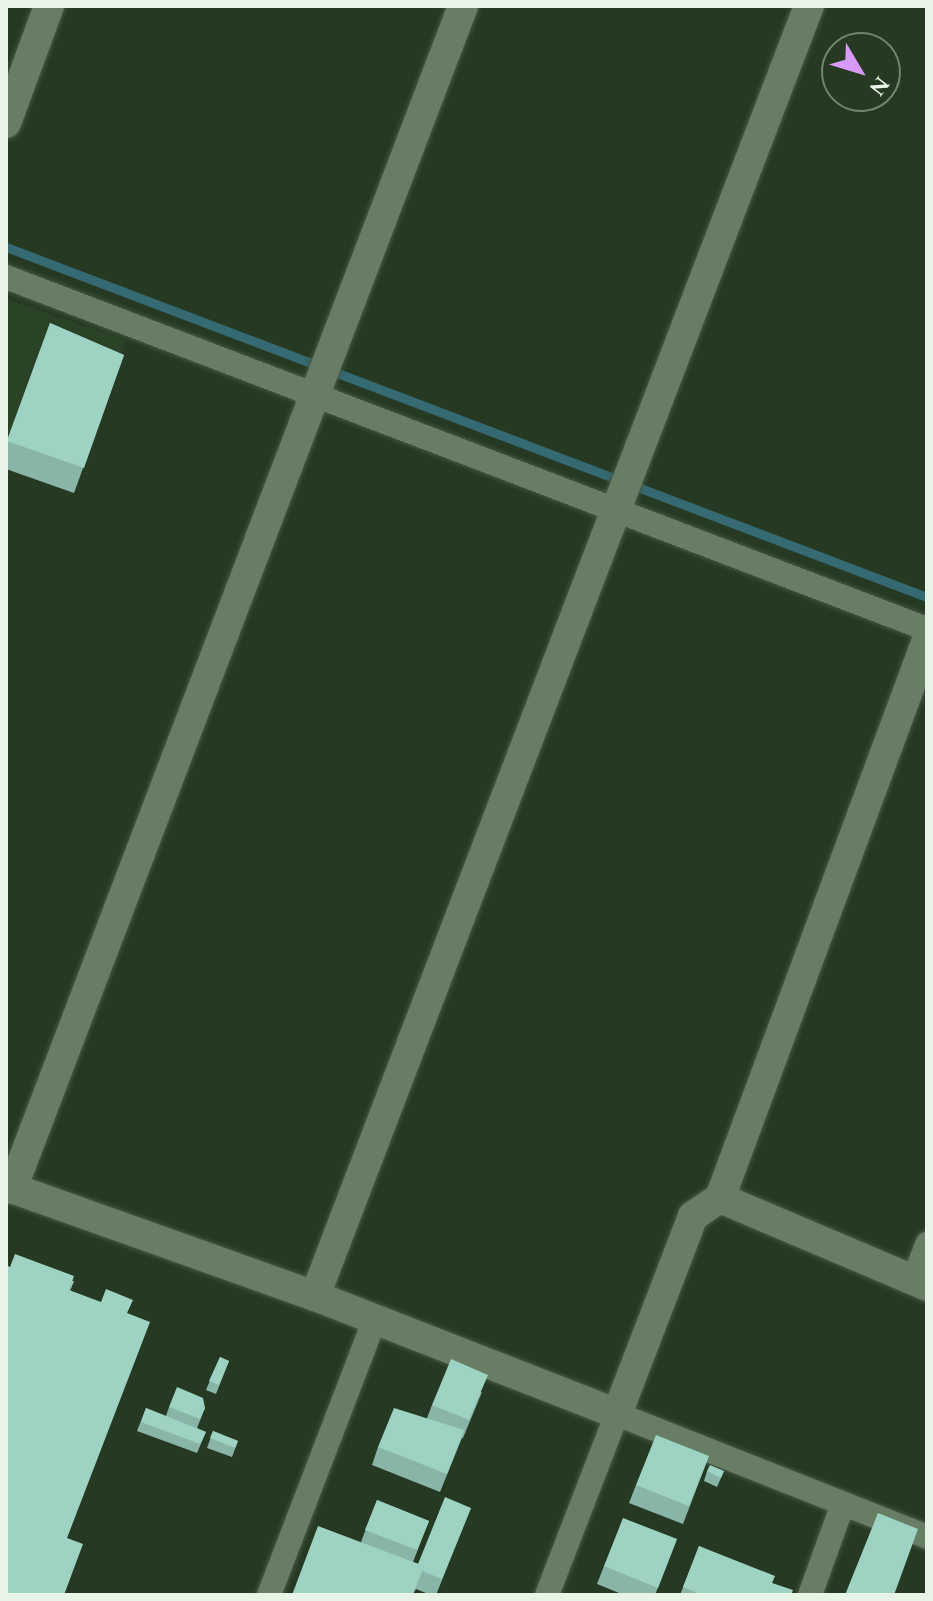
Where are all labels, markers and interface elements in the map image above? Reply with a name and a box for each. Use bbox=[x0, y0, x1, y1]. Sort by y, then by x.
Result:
north arrow bbox=[821, 32, 901, 112]
text: N bbox=[860, 69, 897, 103]

